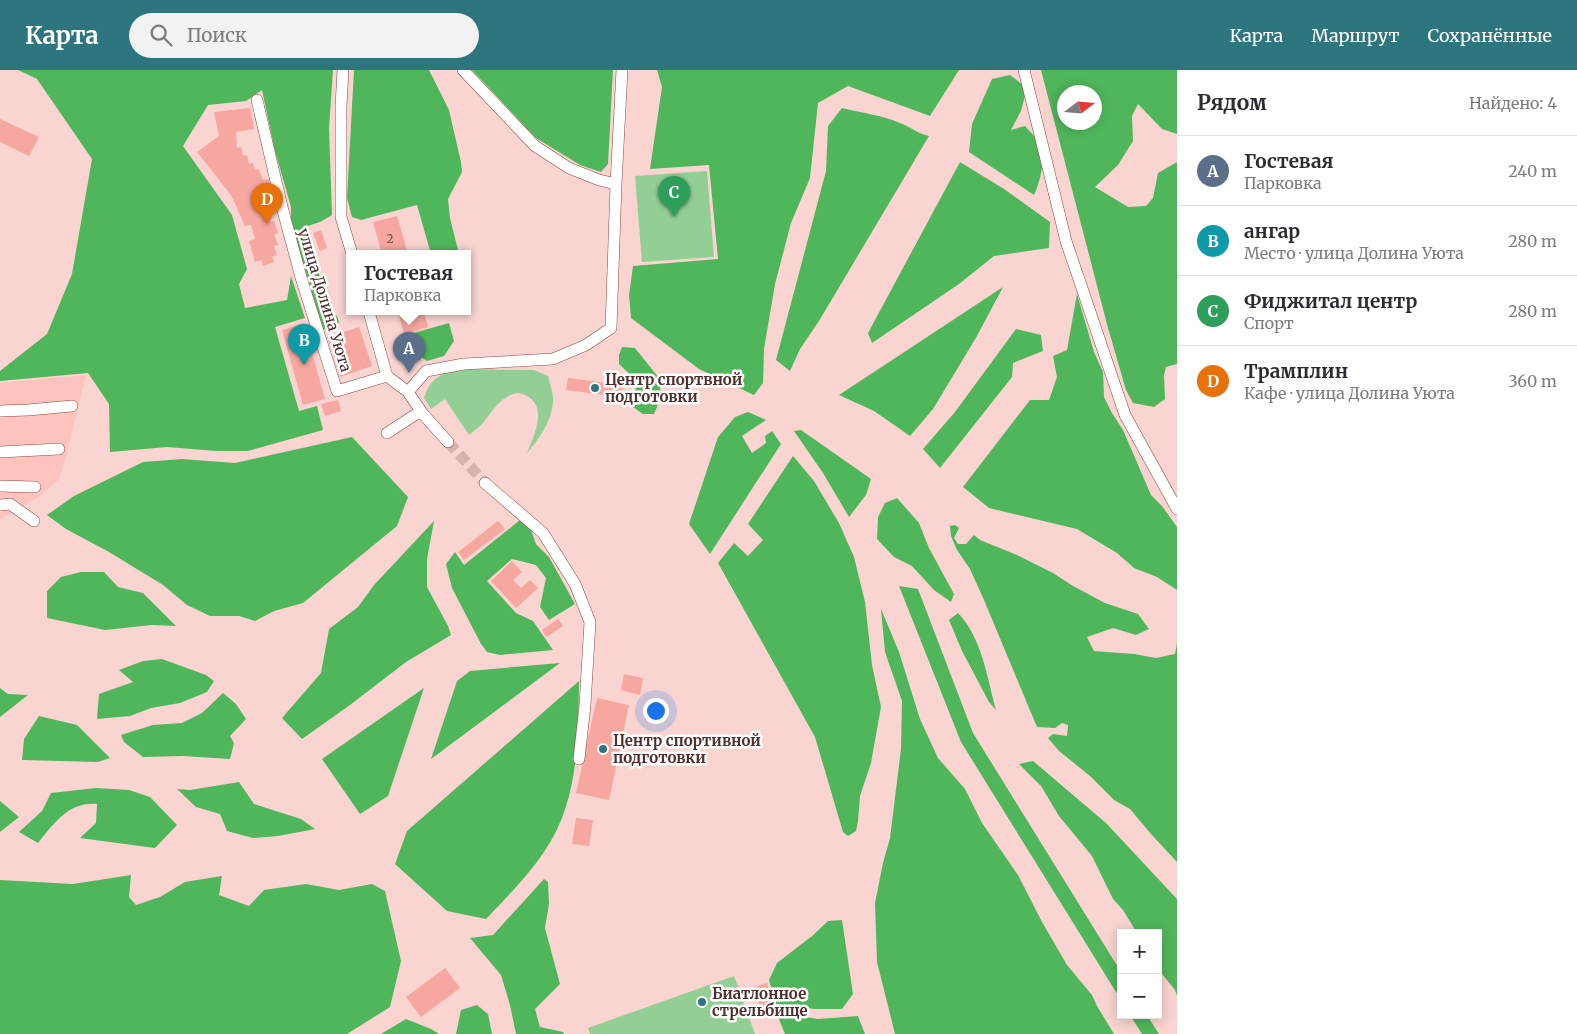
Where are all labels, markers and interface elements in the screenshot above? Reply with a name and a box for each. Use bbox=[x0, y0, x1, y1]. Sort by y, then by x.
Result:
search box bbox=[129, 13, 479, 58]
text: Карта bbox=[25, 20, 99, 51]
icon: search bbox=[147, 21, 175, 49]
text: Поиск bbox=[187, 23, 247, 47]
text: Карта bbox=[1230, 24, 1283, 47]
text: Маршрут bbox=[1311, 24, 1399, 47]
text: Сохранённые bbox=[1427, 24, 1552, 47]
north arrow bbox=[1057, 85, 1102, 130]
text: Рядом bbox=[1197, 89, 1267, 116]
text: Найдено: 4 bbox=[1469, 93, 1557, 113]
text: Гостевая bbox=[1244, 149, 1333, 173]
text: A bbox=[1207, 161, 1219, 181]
text: 240 m bbox=[1508, 161, 1557, 181]
text: Парковка bbox=[1244, 173, 1322, 193]
pin: C bbox=[658, 176, 690, 217]
pin: D bbox=[251, 183, 283, 224]
text: ангар bbox=[1244, 219, 1300, 243]
street label: улица Долина Уюта bbox=[294, 226, 356, 374]
house number: 2 bbox=[386, 231, 394, 246]
text: B bbox=[1207, 231, 1219, 251]
text: 280 m bbox=[1508, 231, 1557, 251]
text: Место · улица Долина Уюта bbox=[1244, 243, 1464, 263]
popup bbox=[346, 250, 471, 315]
text: Гостевая bbox=[364, 261, 453, 285]
text: Парковка bbox=[364, 285, 441, 305]
text: Фиджитал центр bbox=[1244, 289, 1417, 313]
text: C bbox=[1208, 301, 1218, 321]
text: 280 m bbox=[1508, 301, 1557, 321]
text: Спорт bbox=[1244, 313, 1294, 333]
pin: B bbox=[288, 324, 320, 365]
pin: A bbox=[393, 332, 425, 373]
text: Трамплин bbox=[1244, 359, 1348, 383]
place label: Центр спортвной подготовки bbox=[605, 370, 743, 406]
text: D bbox=[1207, 371, 1219, 391]
text: 360 m bbox=[1508, 371, 1557, 391]
marker: Центр спортвной подготовки bbox=[589, 382, 601, 394]
text: Кафе · улица Долина Уюта bbox=[1244, 383, 1455, 403]
your location bbox=[643, 698, 669, 724]
place label: Центр спортивной подготовки bbox=[613, 731, 761, 767]
marker: Центр спортивной подготовки bbox=[597, 743, 609, 755]
map controls bbox=[1117, 929, 1162, 1019]
button: + bbox=[1117, 929, 1162, 974]
button: − bbox=[1117, 974, 1162, 1019]
place label: Биатлонное стрельбище bbox=[712, 984, 808, 1020]
marker: Биатлонное стрельбище bbox=[696, 996, 708, 1008]

